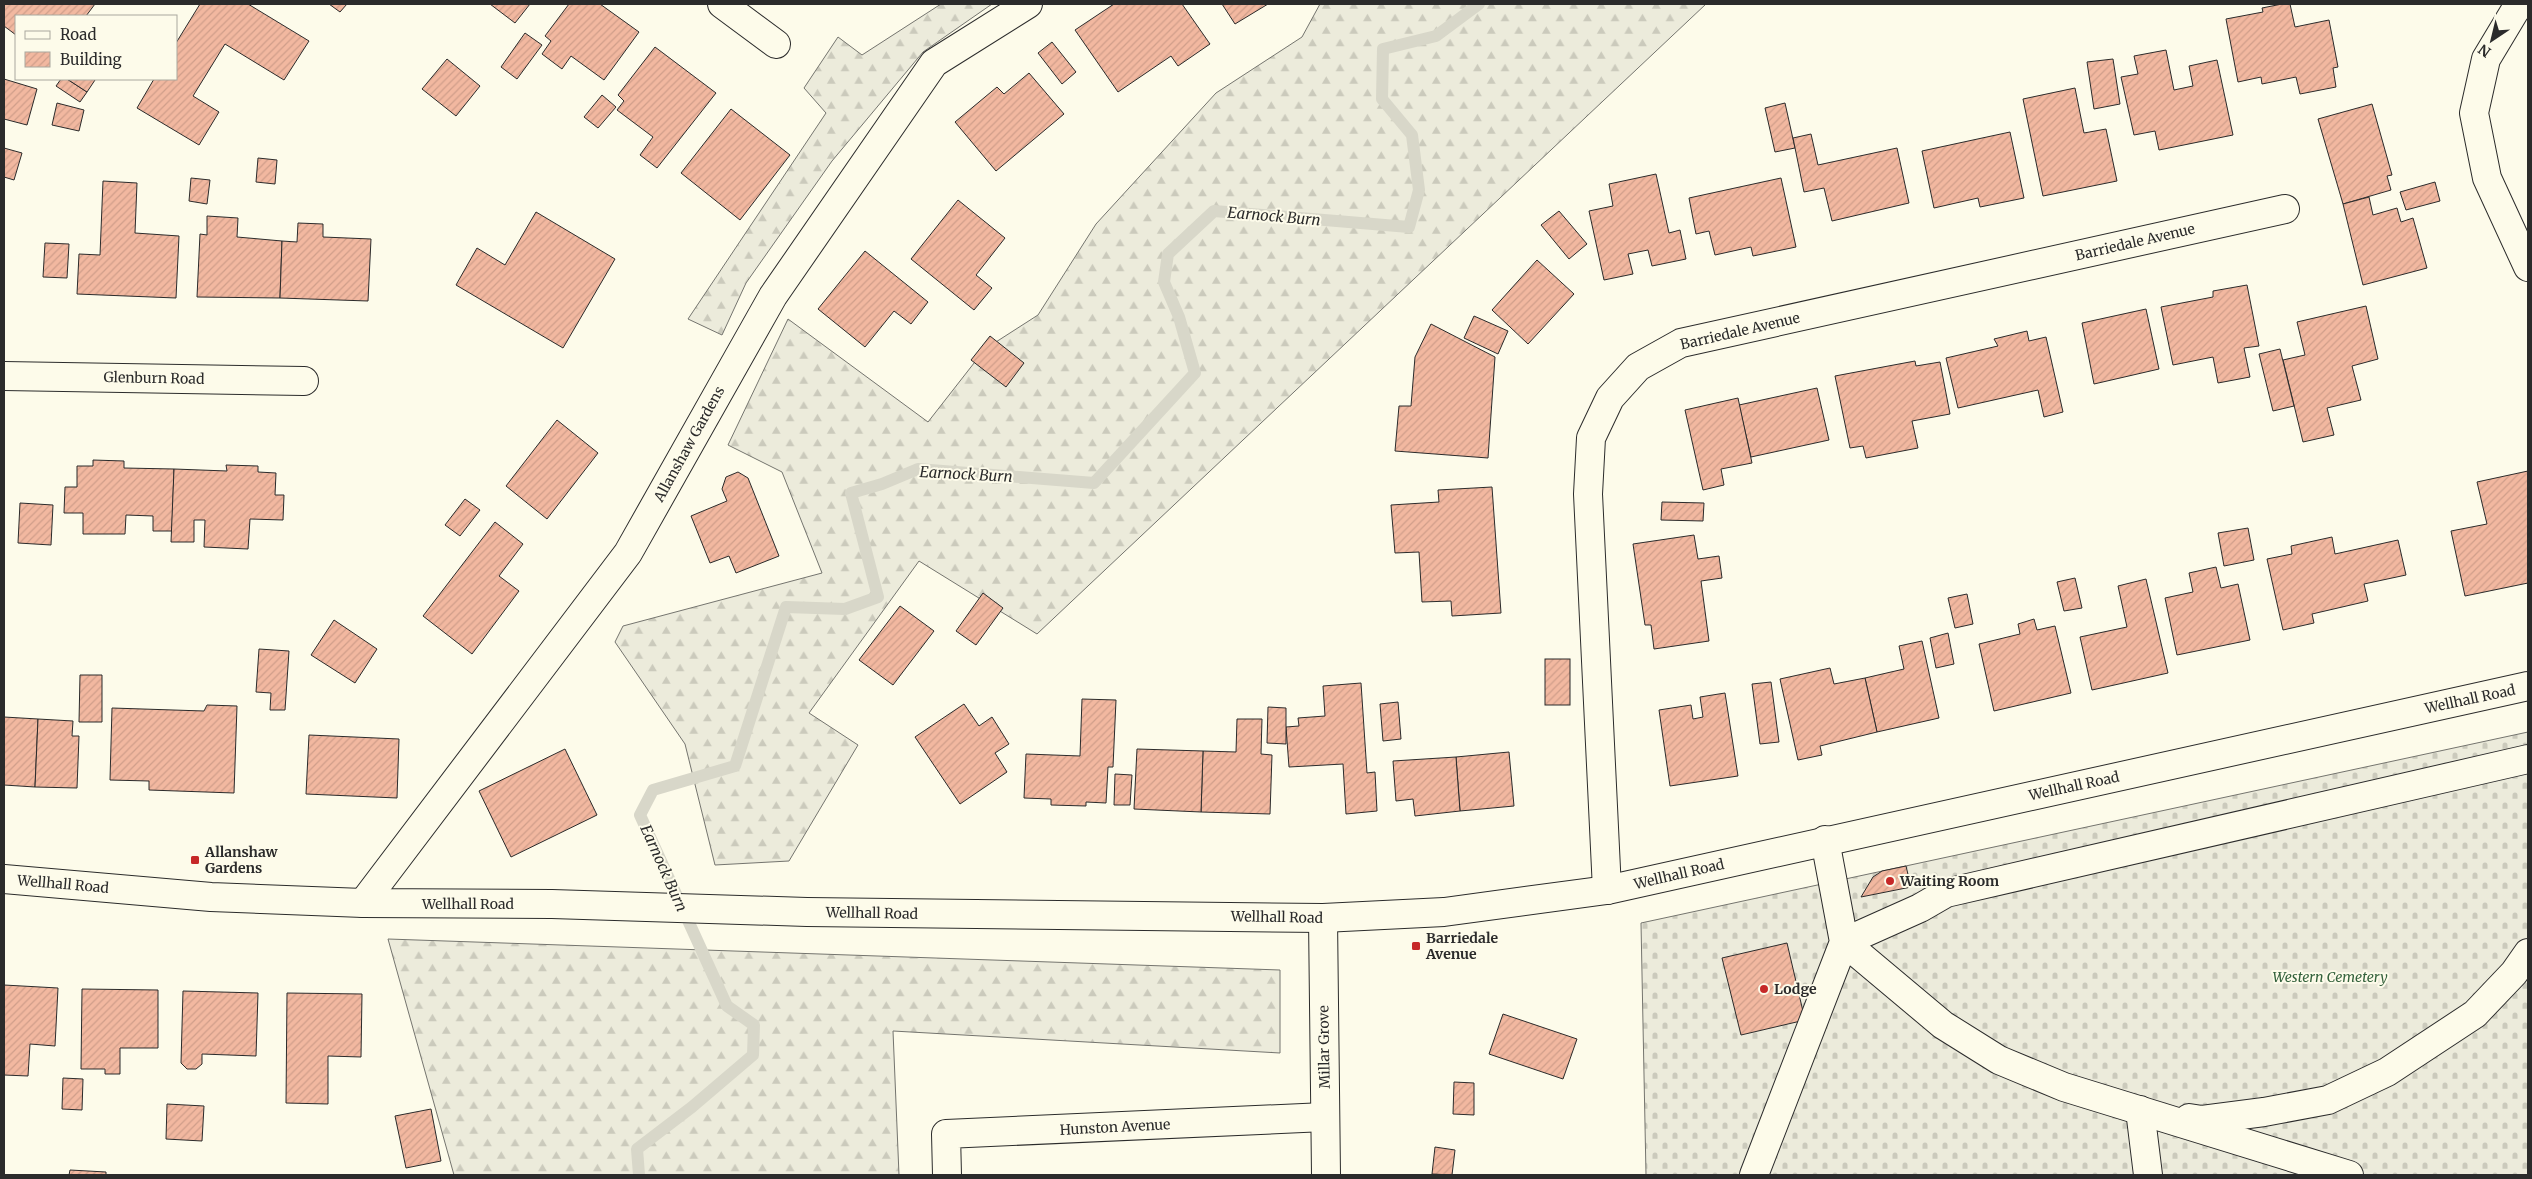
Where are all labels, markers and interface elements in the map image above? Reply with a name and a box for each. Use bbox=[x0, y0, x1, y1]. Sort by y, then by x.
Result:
legend bbox=[15, 15, 178, 80]
north arrow bbox=[2467, 15, 2517, 65]
text: Road bbox=[60, 25, 96, 44]
text: N bbox=[2475, 40, 2494, 61]
text: Building bbox=[60, 50, 122, 69]
water label: Earnock Burn bbox=[1227, 202, 1321, 230]
street label: Barriedale Avenue bbox=[2073, 219, 2197, 265]
street label: Barriedale Avenue bbox=[1678, 308, 1802, 354]
street label: Glenburn Road bbox=[103, 368, 205, 388]
street label: Allanshaw Gardens bbox=[649, 383, 728, 506]
water label: Earnock Burn bbox=[919, 462, 1013, 486]
street label: Wellhall Road bbox=[2422, 681, 2517, 718]
street label: Wellhall Road bbox=[2026, 768, 2121, 805]
water label: Earnock Burn bbox=[636, 822, 692, 914]
place label: Allanshaw Gardens bbox=[204, 843, 279, 877]
marker: Allanshaw Gardens bbox=[189, 854, 201, 866]
street label: Wellhall Road bbox=[1631, 855, 1726, 893]
street label: Wellhall Road bbox=[15, 871, 110, 897]
place label: Waiting Room bbox=[1899, 872, 1999, 890]
marker: Waiting Room bbox=[1884, 875, 1896, 887]
street label: Wellhall Road bbox=[421, 895, 515, 913]
street label: Wellhall Road bbox=[825, 903, 919, 923]
street label: Wellhall Road bbox=[1230, 907, 1324, 927]
place label: Barriedale Avenue bbox=[1425, 929, 1498, 963]
marker: Barriedale Avenue bbox=[1410, 940, 1422, 952]
park label: Western Cemetery bbox=[2272, 968, 2388, 986]
place label: Lodge bbox=[1774, 980, 1817, 998]
marker: Lodge bbox=[1758, 983, 1770, 995]
street label: Millar Grove bbox=[1314, 1005, 1334, 1089]
street label: Hunston Avenue bbox=[1059, 1115, 1171, 1139]

